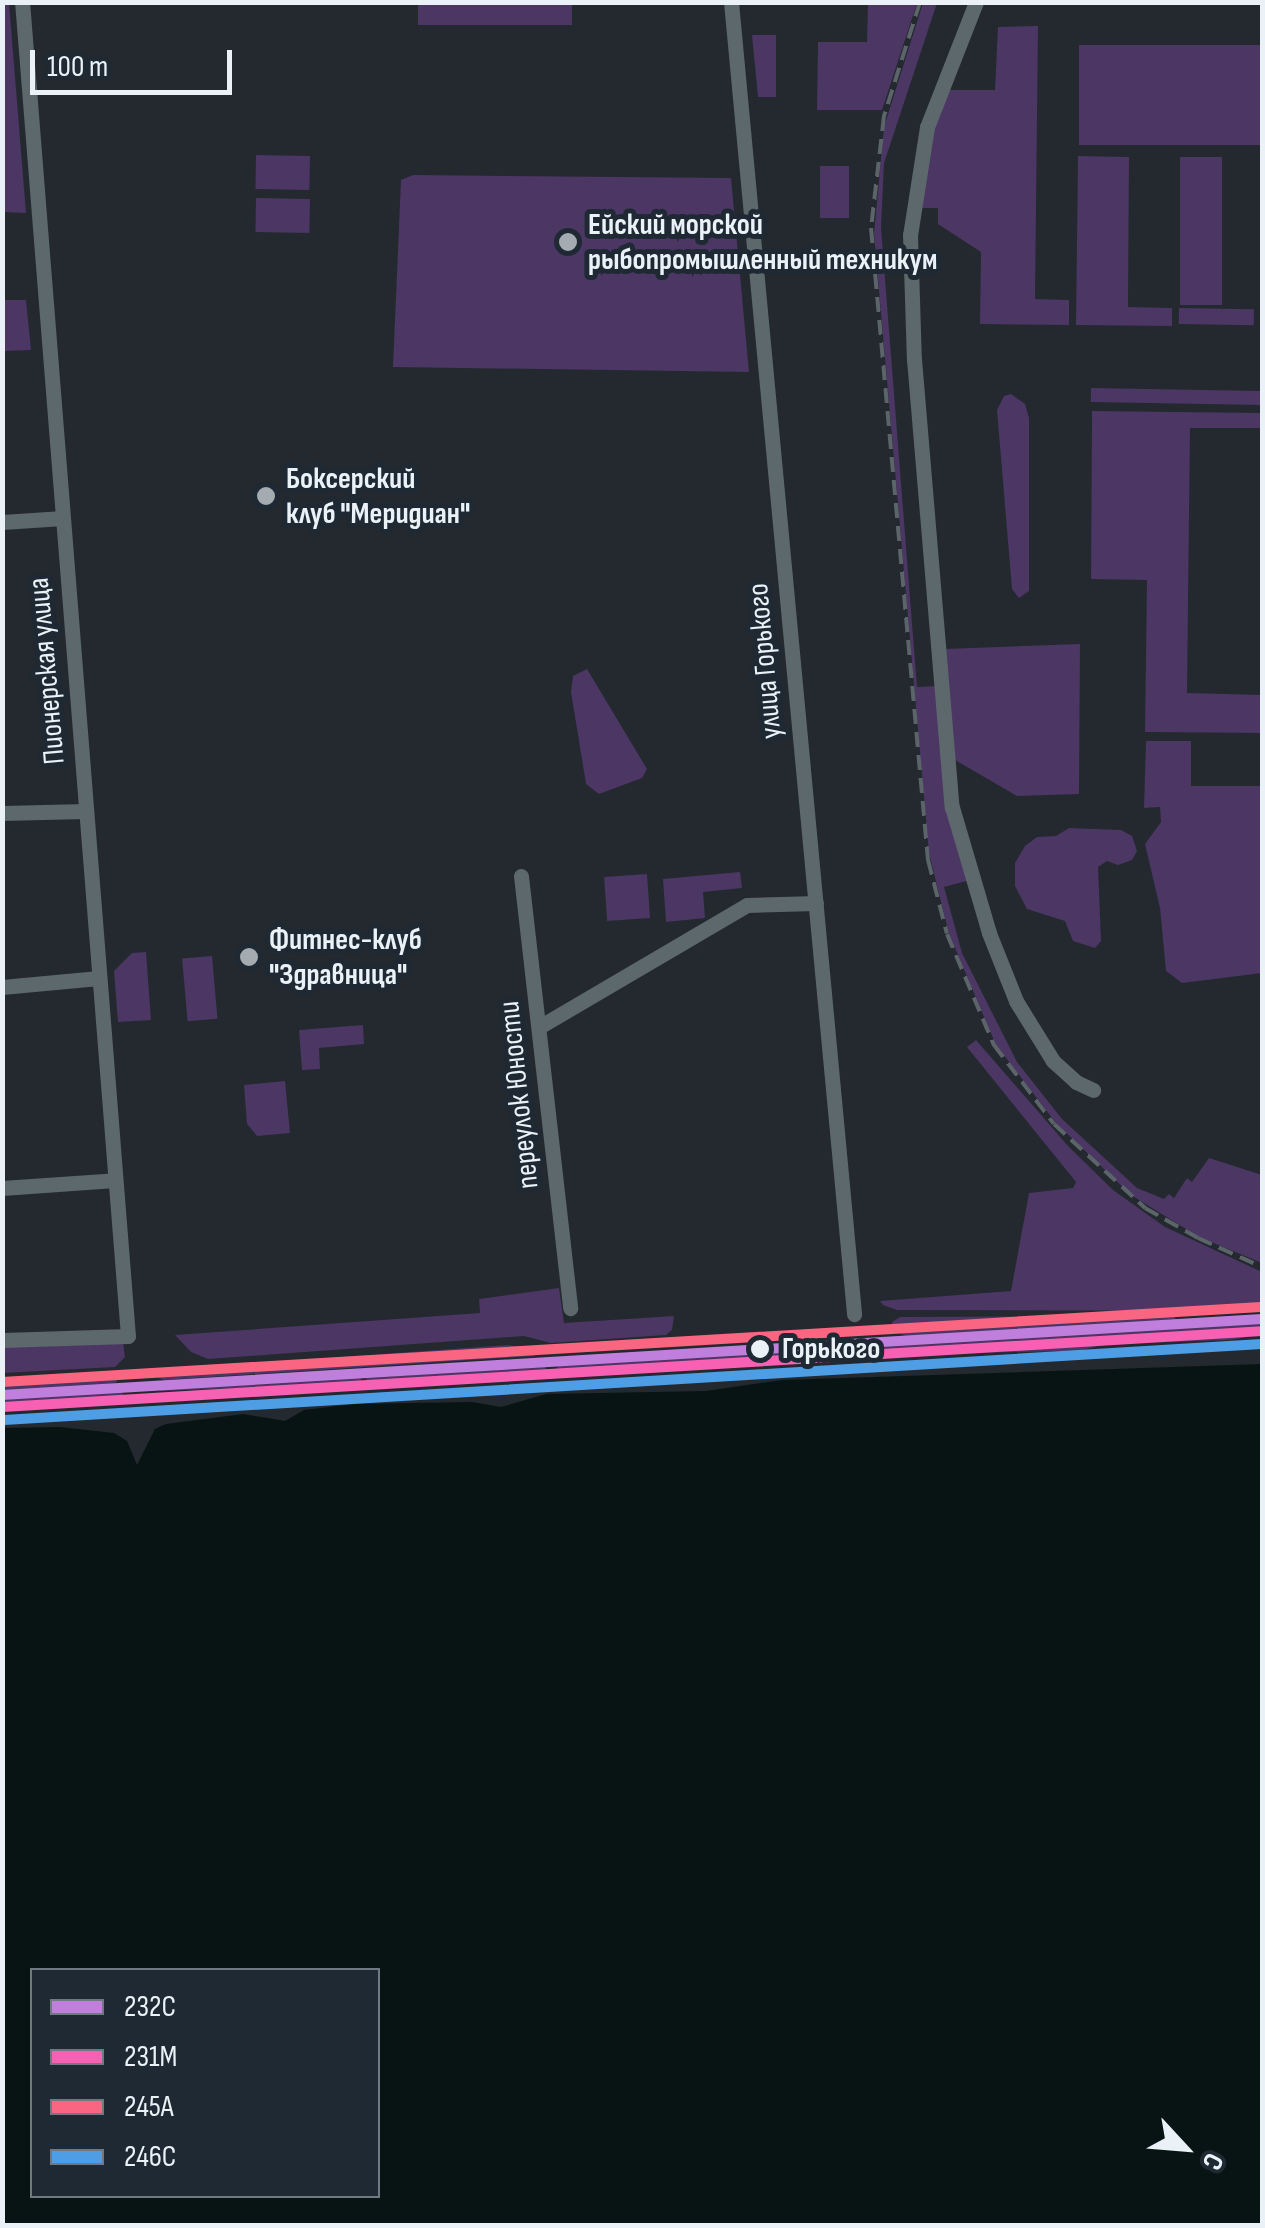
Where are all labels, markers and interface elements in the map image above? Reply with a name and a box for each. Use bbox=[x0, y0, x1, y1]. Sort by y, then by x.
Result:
scale bar bbox=[35, 30, 238, 92]
text: 100 m bbox=[47, 49, 108, 85]
place label: Ейский морской рыбопромышленный техникум bbox=[588, 207, 937, 278]
marker: Ейский морской рыбопромышленный техникум bbox=[557, 231, 579, 253]
place label: Боксерский клуб "Меридиан" bbox=[286, 461, 470, 532]
marker: Боксерский клуб "Меридиан" bbox=[255, 485, 277, 507]
street label: Пионерская улица bbox=[21, 576, 73, 766]
street label: улица Горького bbox=[740, 582, 790, 740]
place label: Фитнес-клуб "Здравница" bbox=[269, 922, 422, 992]
marker: Фитнес-клуб "Здравница" bbox=[238, 946, 260, 968]
street label: переулок Юности bbox=[491, 999, 547, 1191]
place label: Горького bbox=[782, 1331, 880, 1367]
marker: Горького bbox=[747, 1336, 773, 1362]
legend bbox=[30, 1968, 380, 2198]
text: 232C bbox=[124, 1989, 176, 2025]
text: 231М bbox=[124, 2039, 177, 2075]
text: 245А bbox=[124, 2089, 174, 2125]
north arrow bbox=[1135, 2098, 1235, 2198]
text: 246С bbox=[124, 2139, 176, 2175]
text: С bbox=[1194, 2148, 1230, 2175]

